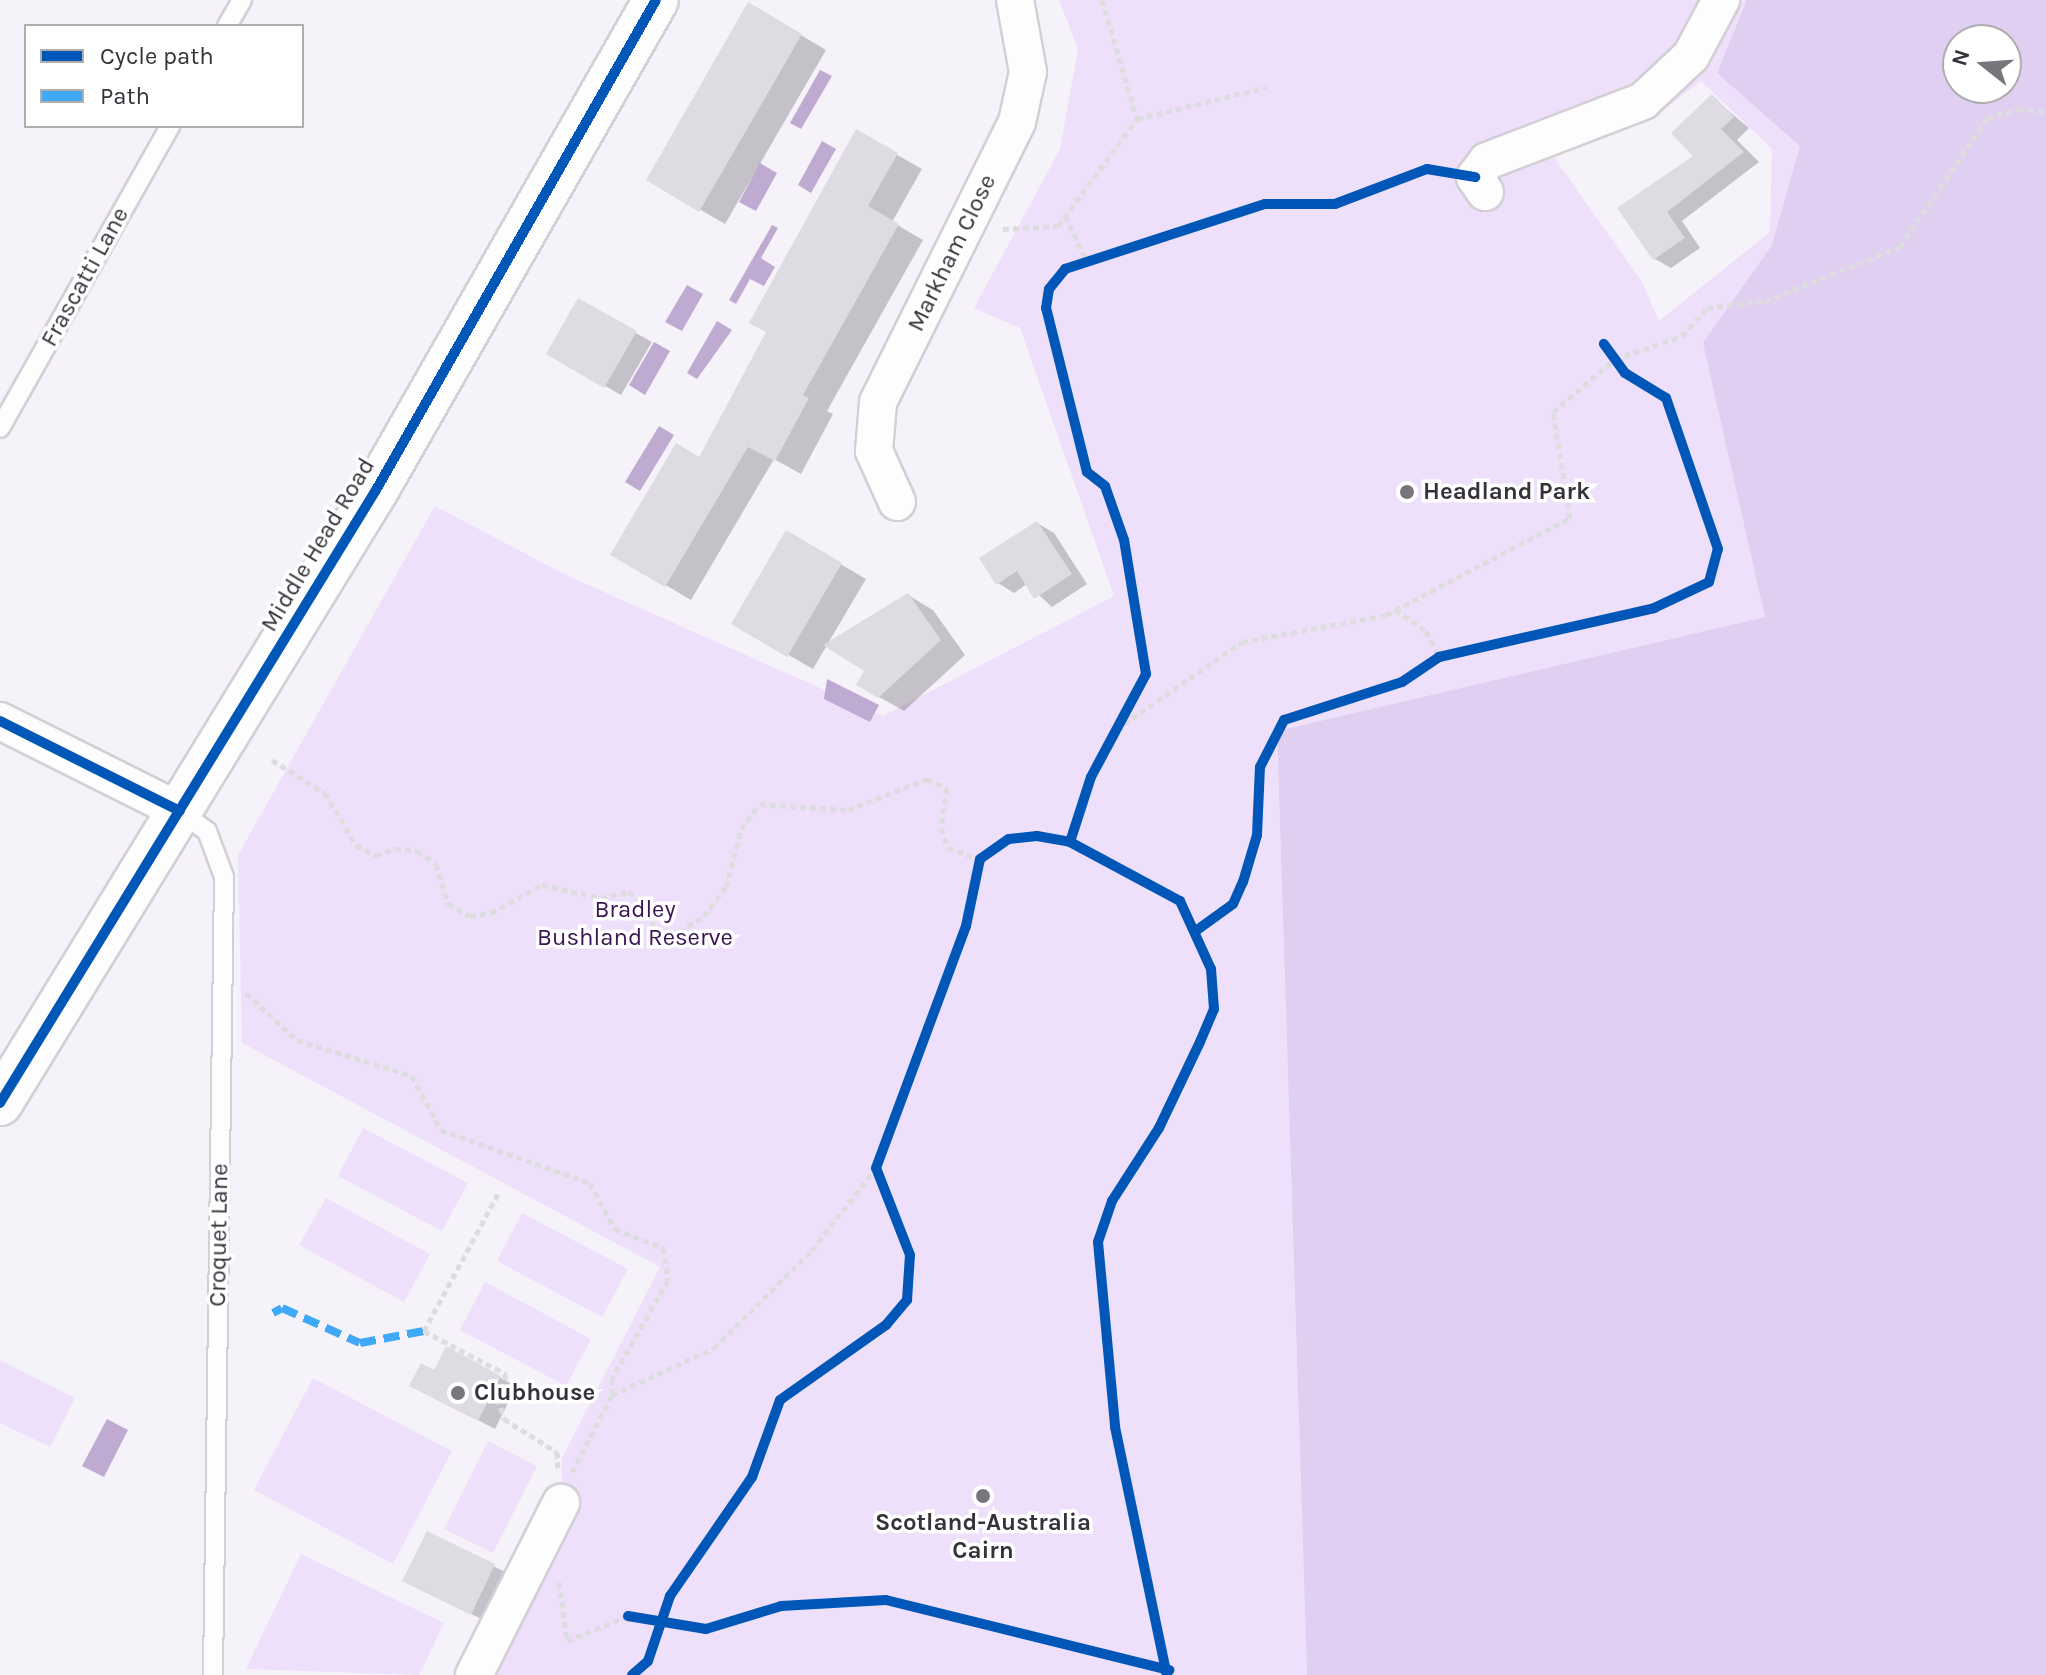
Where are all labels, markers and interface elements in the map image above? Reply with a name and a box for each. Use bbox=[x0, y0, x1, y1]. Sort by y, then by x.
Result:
legend bbox=[24, 24, 304, 128]
north arrow bbox=[1942, 24, 2022, 104]
text: Cycle path bbox=[100, 42, 214, 70]
text: N bbox=[1946, 46, 1976, 69]
text: Path bbox=[100, 82, 150, 110]
street label: Markham Close bbox=[902, 170, 1002, 336]
street label: Frascatti Lane bbox=[35, 202, 135, 352]
street label: Middle Head Road bbox=[255, 453, 381, 637]
place label: Headland Park bbox=[1423, 478, 1590, 506]
marker: Headland Park bbox=[1398, 483, 1416, 501]
park label: Bradley Bushland Reserve bbox=[537, 896, 733, 952]
street label: Croquet Lane bbox=[203, 1163, 235, 1307]
place label: Clubhouse bbox=[474, 1379, 595, 1407]
marker: Clubhouse bbox=[449, 1384, 467, 1402]
marker: Scotland-Australia Cairn bbox=[974, 1487, 992, 1505]
place label: Scotland-Australia Cairn bbox=[875, 1509, 1091, 1565]

